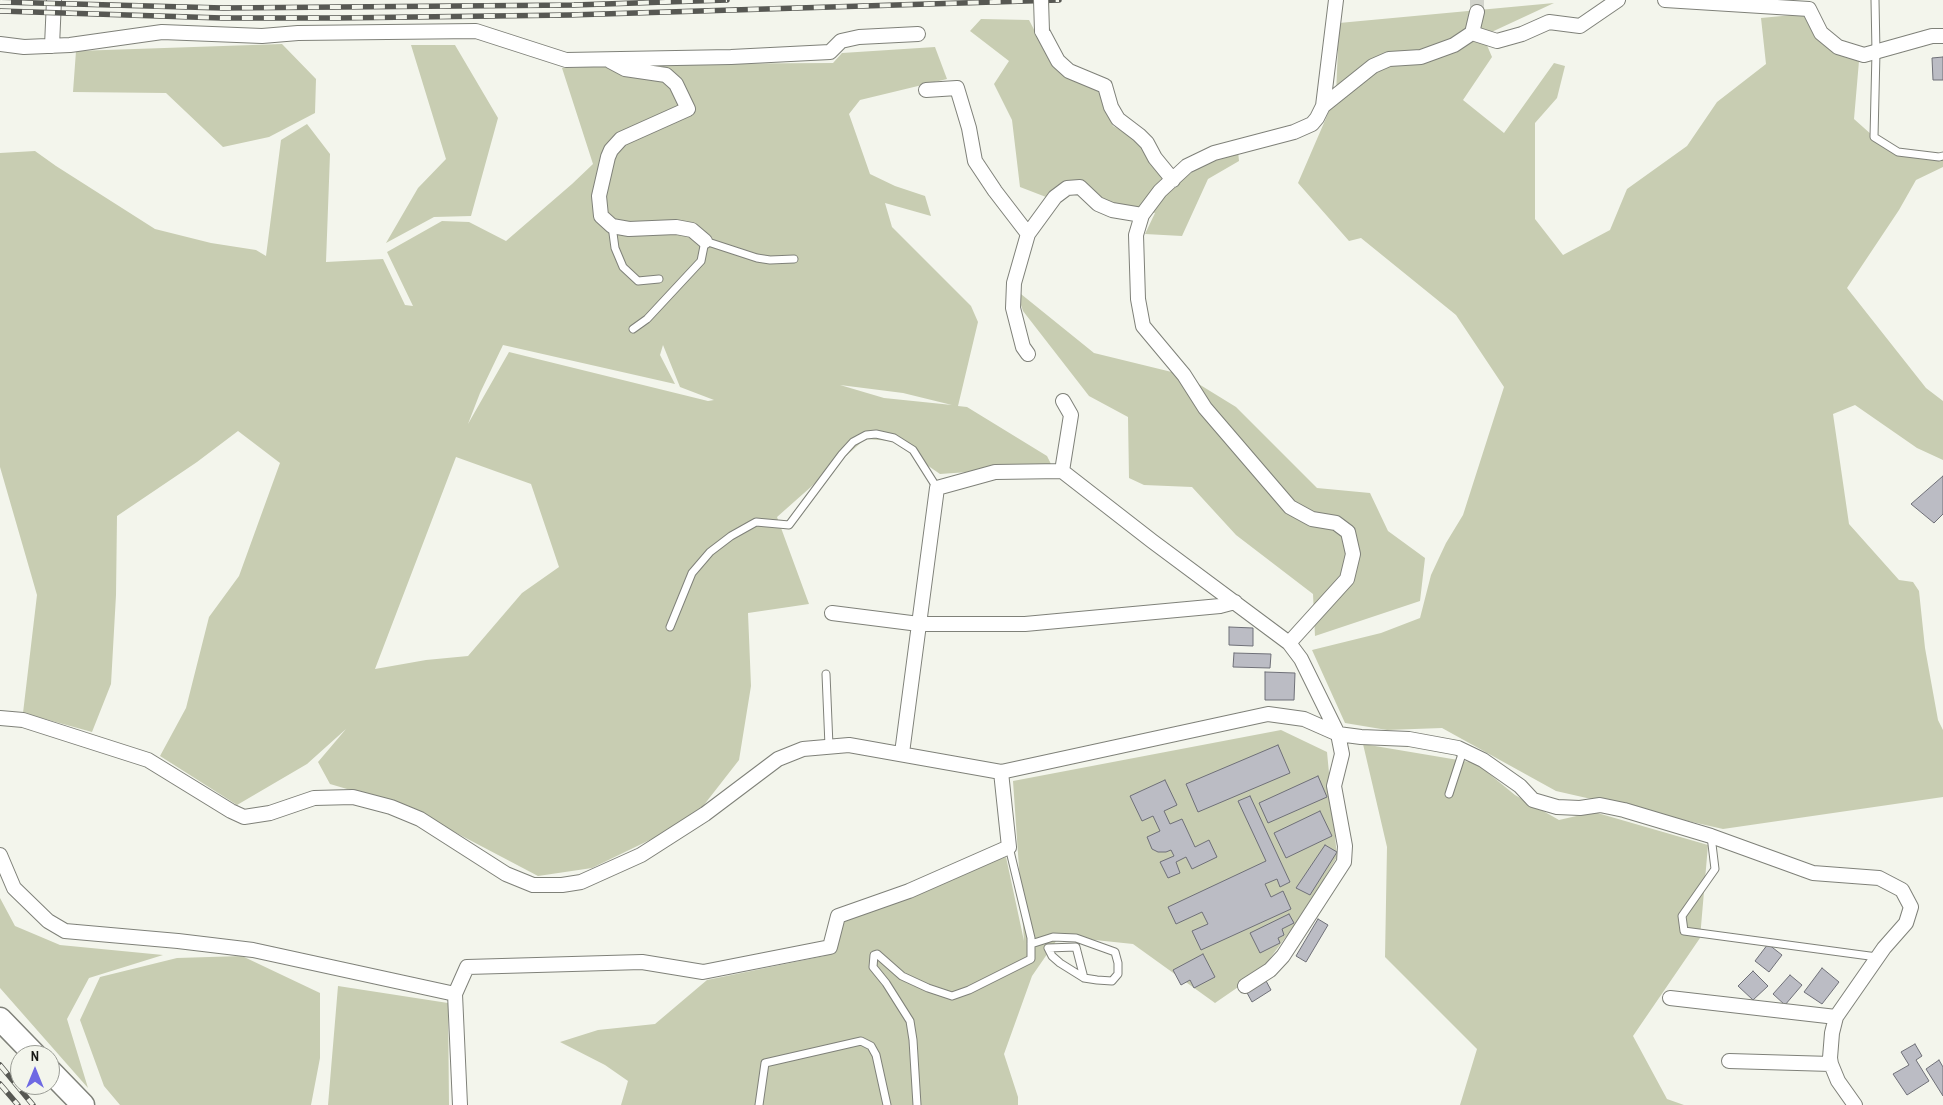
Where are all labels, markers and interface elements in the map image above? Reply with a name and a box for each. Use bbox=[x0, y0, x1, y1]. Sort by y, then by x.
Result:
north arrow bbox=[10, 1045, 60, 1095]
text: N bbox=[31, 1047, 39, 1065]

